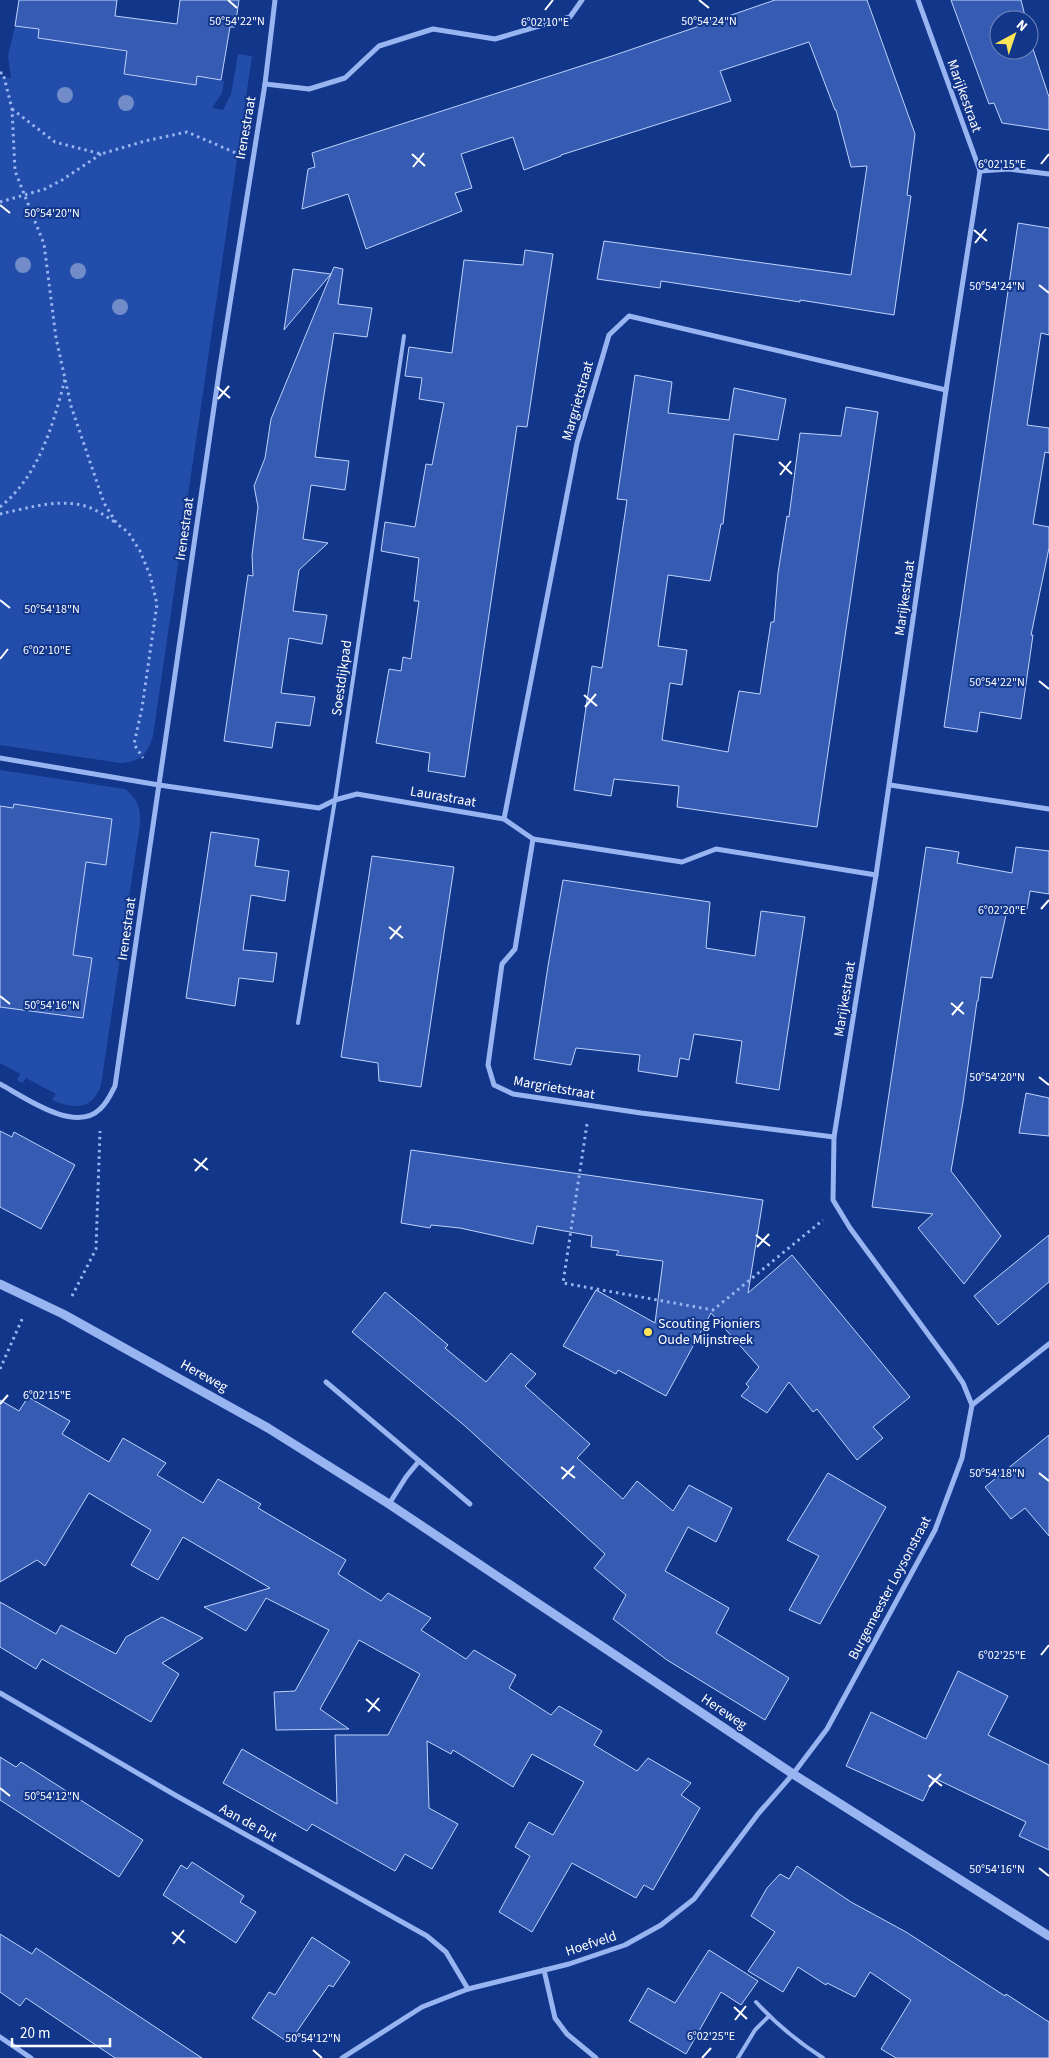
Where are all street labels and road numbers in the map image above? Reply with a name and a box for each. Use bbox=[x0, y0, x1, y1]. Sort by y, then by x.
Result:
street label: Marijkestraat bbox=[942, 57, 987, 135]
street label: Irenestraat bbox=[231, 95, 261, 161]
street label: Margrietstraat bbox=[557, 358, 599, 443]
street label: Irenestraat bbox=[171, 496, 199, 562]
street label: Marijkestraat bbox=[890, 559, 920, 637]
street label: Soestdijkpad bbox=[327, 639, 357, 717]
street label: Laurastraat bbox=[408, 781, 478, 813]
street label: Irenestraat bbox=[113, 896, 141, 962]
street label: Marijkestraat bbox=[829, 960, 861, 1038]
street label: Margrietstraat bbox=[512, 1071, 596, 1105]
street label: Hereweg bbox=[177, 1355, 231, 1397]
street label: Burgemeester Loysonstraat bbox=[844, 1512, 936, 1663]
street label: Hereweg bbox=[697, 1689, 751, 1735]
street label: Aan de Put bbox=[216, 1799, 281, 1847]
street label: Hoefveld bbox=[563, 1926, 619, 1962]

